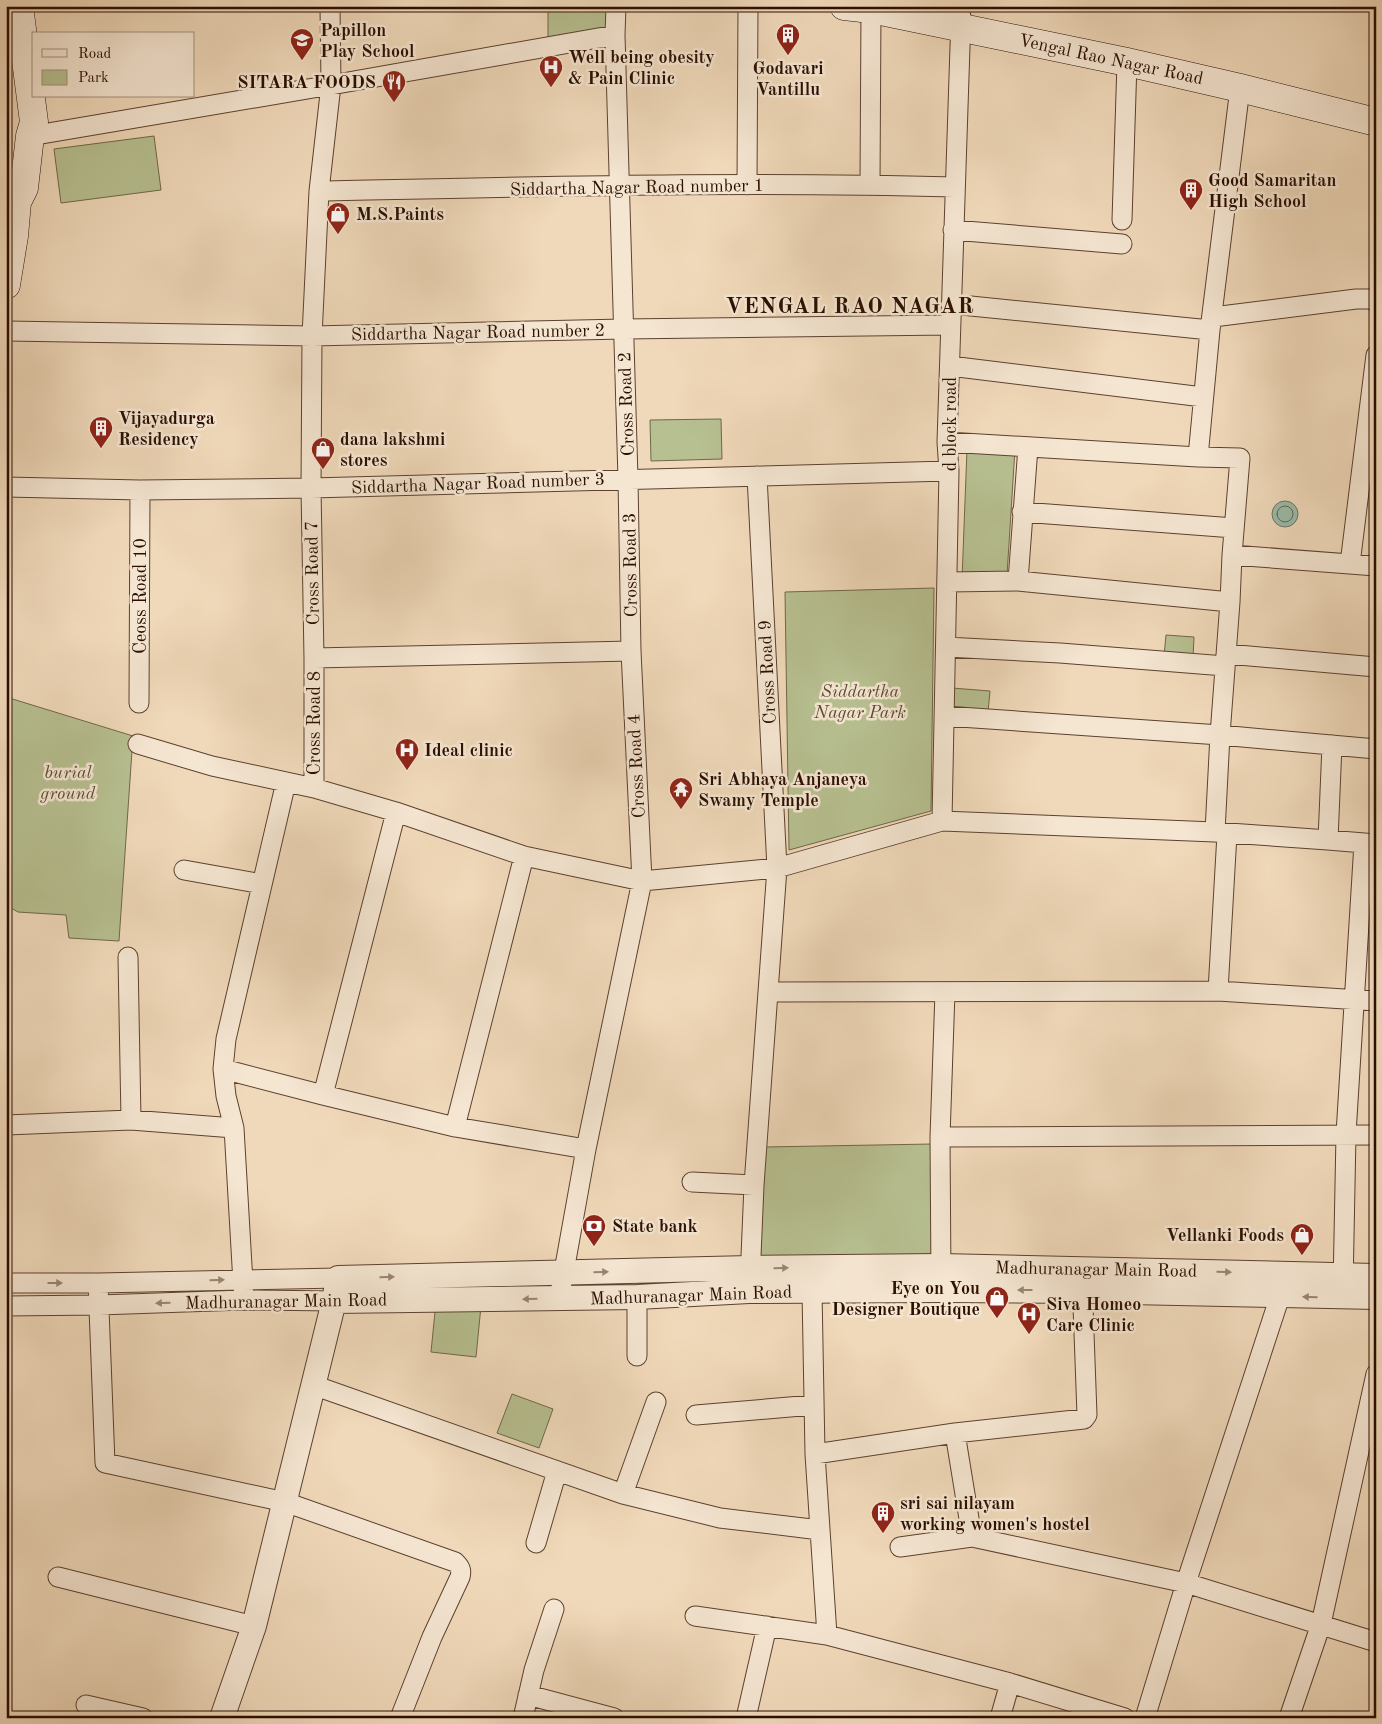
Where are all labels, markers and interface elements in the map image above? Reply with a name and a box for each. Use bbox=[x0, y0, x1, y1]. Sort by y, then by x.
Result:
place label: Papillon Play School bbox=[320, 22, 415, 61]
building icon: Godavari Vantillu bbox=[775, 22, 801, 56]
school or university icon: Papillon Play School bbox=[289, 27, 315, 61]
legend bbox=[32, 32, 195, 98]
street label: Vengal Rao Nagar Road bbox=[1017, 32, 1205, 88]
text: Road bbox=[78, 47, 112, 62]
place label: Well being obesity & Pain Clinic bbox=[568, 49, 715, 88]
hospital icon: Well being obesity & Pain Clinic bbox=[538, 54, 564, 88]
place label: Godavari Vantillu bbox=[752, 60, 824, 99]
restaurant icon: SITARA FOODS bbox=[381, 69, 407, 103]
text: Park bbox=[78, 71, 109, 86]
place label: SITARA FOODS bbox=[237, 74, 376, 92]
place label: Good Samaritan High School bbox=[1208, 172, 1337, 211]
street label: Siddartha Nagar Road number 1 bbox=[510, 177, 764, 199]
building icon: Good Samaritan High School bbox=[1178, 177, 1204, 211]
shop icon: M.S.Paints bbox=[325, 201, 351, 235]
place label: M.S.Paints bbox=[356, 206, 444, 224]
district label: VENGAL RAO NAGAR bbox=[725, 296, 975, 318]
street label: Siddartha Nagar Road number 2 bbox=[351, 322, 605, 344]
street label: Cross Road 2 bbox=[616, 351, 638, 457]
street label: d block road bbox=[942, 377, 960, 471]
place label: Vijayadurga Residency bbox=[118, 410, 215, 449]
building icon: Vijayadurga Residency bbox=[88, 415, 114, 449]
place label: dana lakshmi stores bbox=[340, 431, 445, 470]
shop icon: dana lakshmi stores bbox=[310, 436, 336, 470]
street label: Siddartha Nagar Road number 3 bbox=[351, 471, 605, 497]
street label: Cross Road 3 bbox=[621, 513, 641, 617]
street label: Cross Road 7 bbox=[303, 521, 323, 625]
street label: Ceoss Road 10 bbox=[132, 538, 150, 654]
street label: Cross Road 9 bbox=[756, 619, 780, 725]
street label: Cross Road 8 bbox=[306, 671, 324, 775]
park label: Siddartha Nagar Park bbox=[813, 683, 906, 722]
street label: Cross Road 4 bbox=[625, 713, 649, 819]
hospital icon: Ideal clinic bbox=[394, 737, 420, 771]
place label: Ideal clinic bbox=[424, 742, 513, 760]
park label: burial ground bbox=[40, 764, 96, 803]
place label: Sri Abhaya Anjaneya Swamy Temple bbox=[698, 771, 867, 810]
temple icon: Sri Abhaya Anjaneya Swamy Temple bbox=[668, 776, 694, 810]
bank icon: State bank bbox=[581, 1213, 607, 1247]
place label: State bank bbox=[612, 1218, 698, 1236]
shop icon: Vellanki Foods bbox=[1289, 1222, 1315, 1256]
place label: Vellanki Foods bbox=[1166, 1227, 1284, 1245]
street label: Madhuranagar Main Road bbox=[995, 1259, 1197, 1281]
one-way arrow bbox=[774, 1263, 790, 1271]
one-way arrow bbox=[594, 1268, 610, 1276]
one-way arrow bbox=[1216, 1268, 1232, 1276]
one-way arrow bbox=[379, 1273, 395, 1281]
one-way arrow bbox=[210, 1275, 226, 1283]
one-way arrow bbox=[47, 1279, 63, 1287]
place label: Eye on You Designer Boutique bbox=[832, 1280, 980, 1319]
street label: Madhuranagar Main Road bbox=[590, 1283, 792, 1309]
shop icon: Eye on You Designer Boutique bbox=[984, 1285, 1010, 1319]
one-way arrow bbox=[1016, 1286, 1032, 1294]
street label: Madhuranagar Main Road bbox=[185, 1291, 387, 1313]
one-way arrow bbox=[1301, 1293, 1317, 1301]
one-way arrow bbox=[522, 1295, 538, 1303]
place label: Siva Homeo Care Clinic bbox=[1046, 1296, 1141, 1335]
one-way arrow bbox=[155, 1299, 171, 1307]
hospital icon: Siva Homeo Care Clinic bbox=[1016, 1301, 1042, 1335]
place label: sri sai nilayam working women's hostel bbox=[900, 1495, 1090, 1534]
building icon: sri sai nilayam working women's hostel bbox=[870, 1500, 896, 1534]

